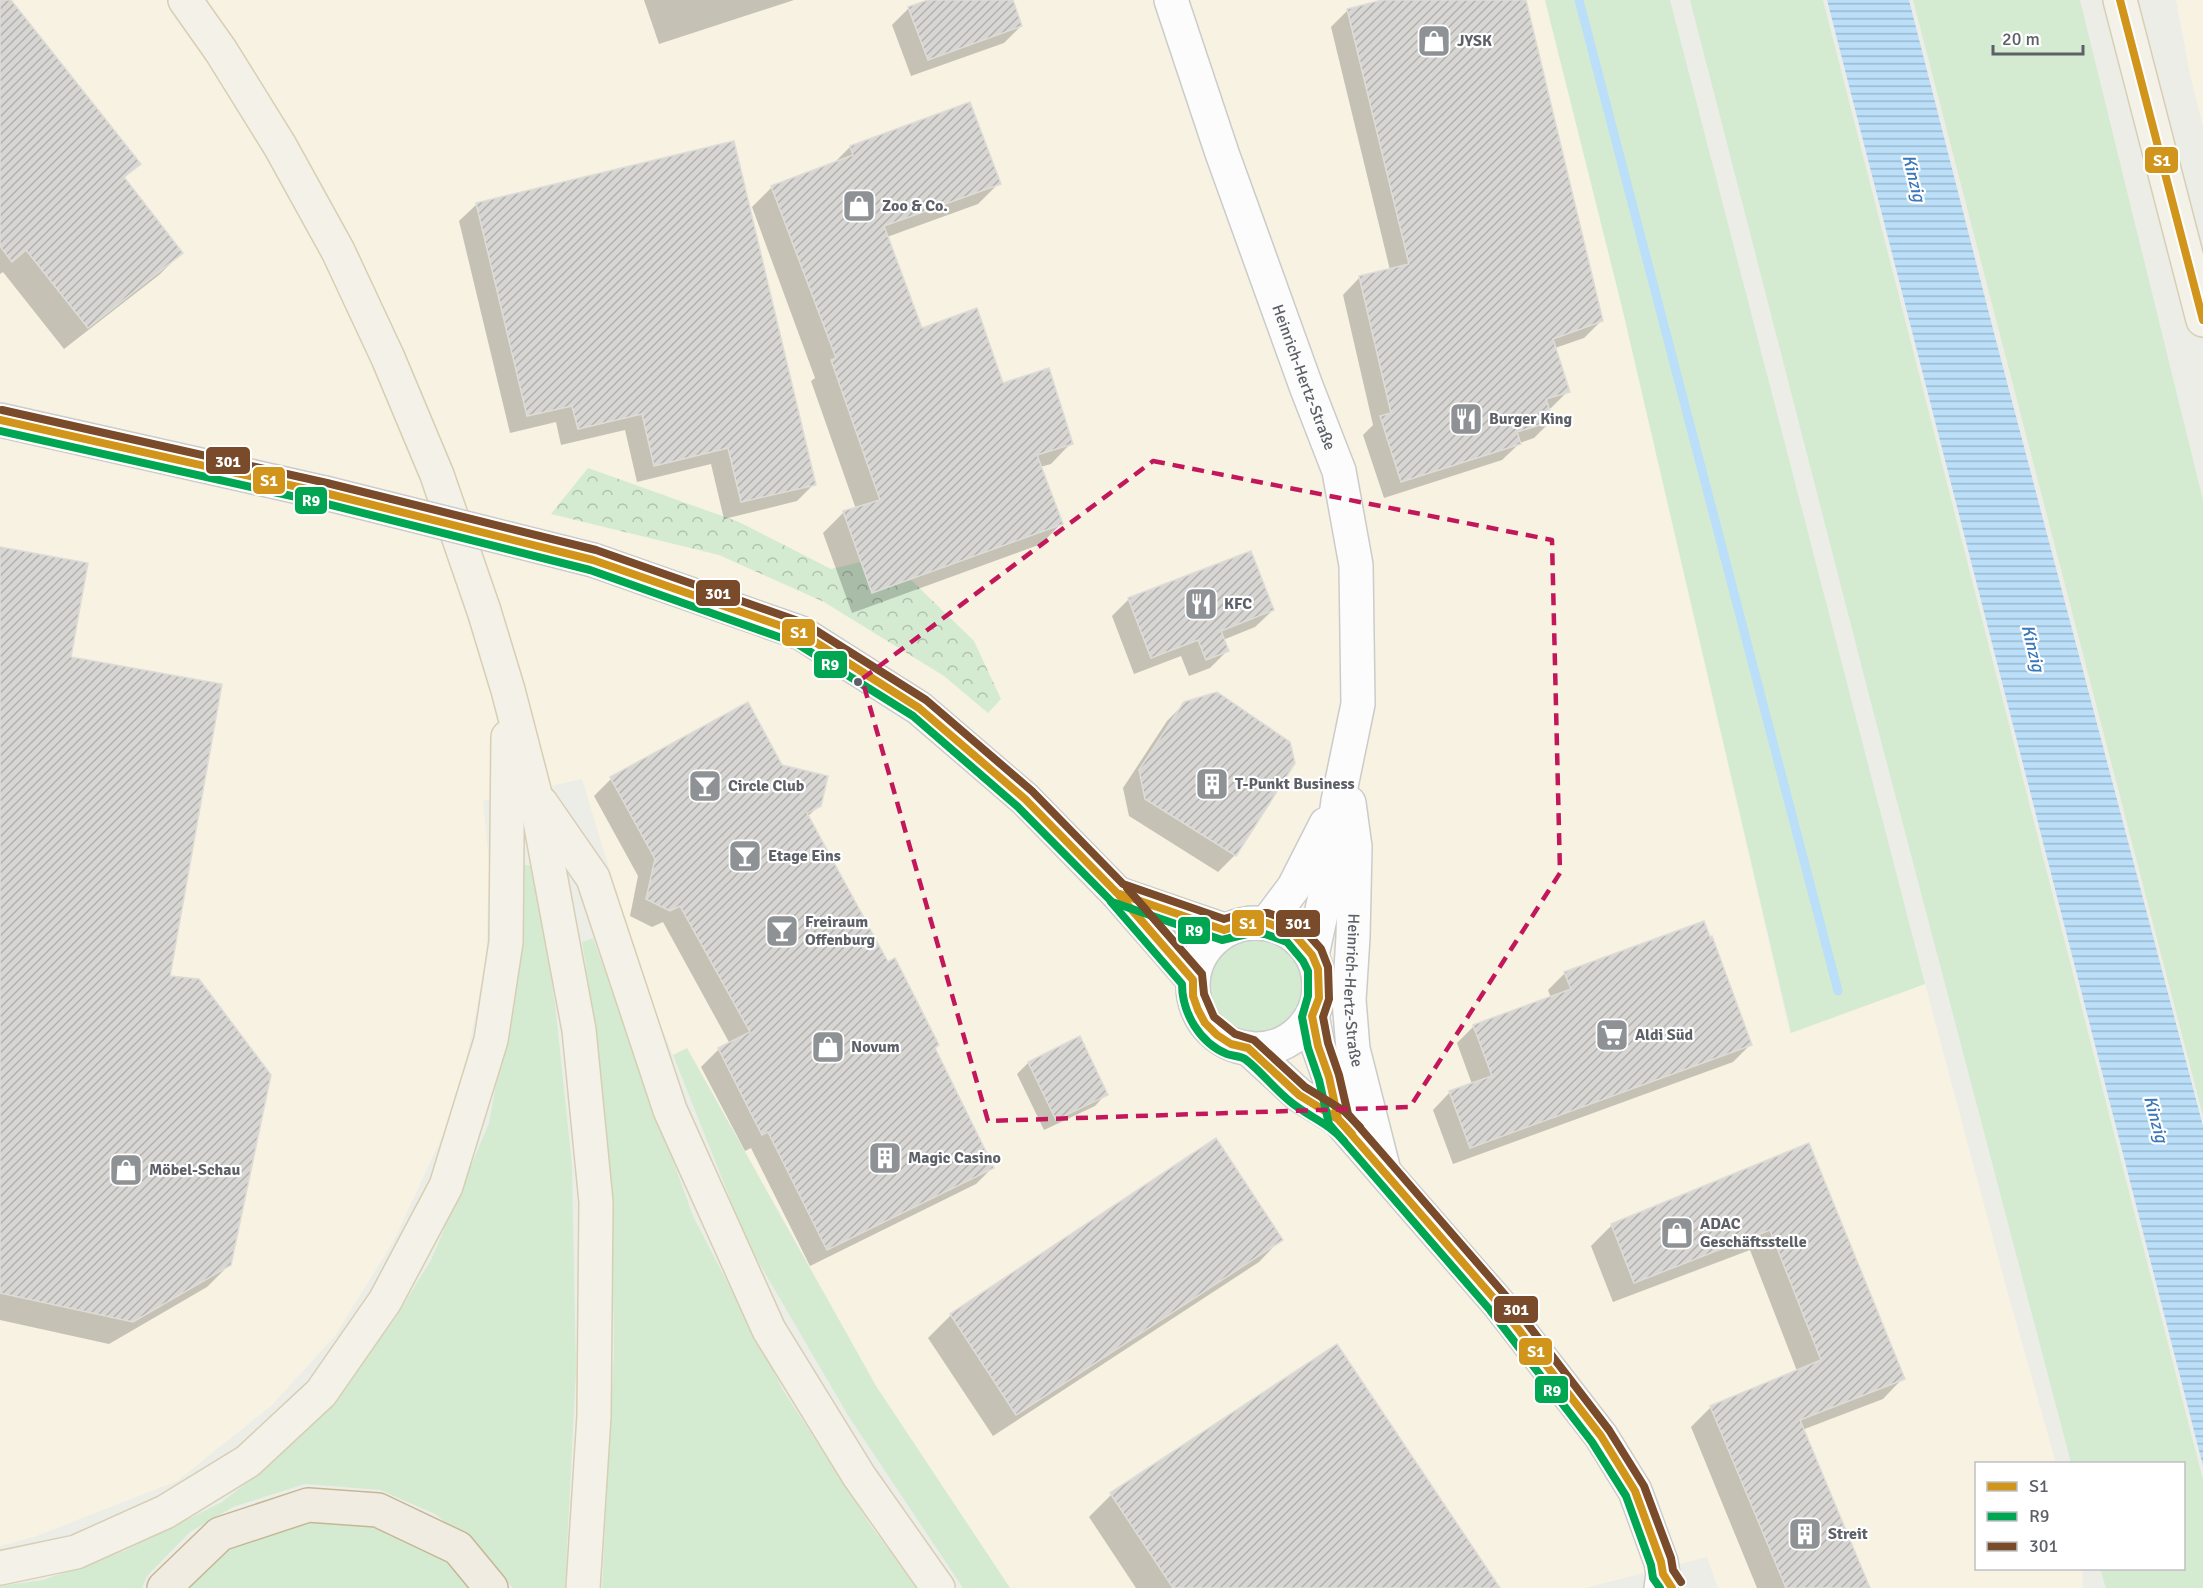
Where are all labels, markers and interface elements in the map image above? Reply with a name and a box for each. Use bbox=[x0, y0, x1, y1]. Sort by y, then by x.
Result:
scale bar bbox=[1993, 18, 2083, 56]
shop icon: JYSK bbox=[1416, 23, 1452, 59]
text: 20 m bbox=[2002, 28, 2040, 50]
place label: JYSK bbox=[1457, 31, 1492, 51]
line badge: S1 bbox=[2144, 146, 2179, 174]
text: S1 bbox=[2153, 151, 2171, 171]
water label: Kinzig bbox=[1898, 152, 1931, 205]
shop icon: Zoo & Co. bbox=[841, 188, 877, 224]
place label: Zoo & Co. bbox=[882, 196, 948, 216]
street label: Heinrich-Hertz-Straße bbox=[1267, 302, 1340, 453]
restaurant icon: Burger King bbox=[1448, 401, 1484, 437]
place label: Burger King bbox=[1489, 409, 1573, 429]
line badge: 301 bbox=[205, 446, 251, 475]
text: 301 bbox=[215, 452, 241, 472]
line badge: S1 bbox=[252, 466, 286, 495]
text: S1 bbox=[260, 471, 278, 491]
line badge: R9 bbox=[294, 486, 328, 515]
text: R9 bbox=[302, 491, 321, 511]
line badge: 301 bbox=[695, 579, 741, 607]
text: 301 bbox=[705, 584, 731, 604]
restaurant icon: KFC bbox=[1183, 586, 1219, 622]
place label: KFC bbox=[1224, 594, 1252, 614]
line badge: S1 bbox=[781, 618, 816, 647]
water label: Kinzig bbox=[2017, 622, 2050, 675]
text: S1 bbox=[790, 623, 808, 643]
line badge: R9 bbox=[813, 650, 848, 679]
text: R9 bbox=[821, 655, 840, 675]
unlabelled marker bbox=[852, 676, 864, 688]
building icon: T-Punkt Business bbox=[1194, 766, 1230, 802]
bar icon: Circle Club bbox=[687, 768, 723, 804]
place label: T-Punkt Business bbox=[1235, 774, 1355, 794]
place label: Circle Club bbox=[728, 776, 805, 796]
bar icon: Etage Eins bbox=[727, 838, 763, 874]
place label: Etage Eins bbox=[768, 846, 841, 866]
line badge: S1 bbox=[1231, 909, 1265, 937]
line badge: 301 bbox=[1275, 909, 1321, 938]
place label: Freiraum Offenburg bbox=[805, 912, 876, 950]
bar icon: Freiraum Offenburg bbox=[764, 913, 800, 949]
street label: Heinrich-Hertz-Straße bbox=[1339, 913, 1367, 1069]
text: S1 bbox=[1239, 914, 1257, 934]
text: 301 bbox=[1285, 914, 1311, 934]
line badge: R9 bbox=[1177, 916, 1211, 945]
text: R9 bbox=[1185, 921, 1204, 941]
supermarket icon: Aldi Süd bbox=[1594, 1017, 1630, 1053]
place label: Aldi Süd bbox=[1635, 1025, 1694, 1045]
shop icon: Novum bbox=[810, 1029, 846, 1065]
place label: Novum bbox=[851, 1037, 900, 1057]
water label: Kinzig bbox=[2139, 1093, 2173, 1146]
building icon: Magic Casino bbox=[867, 1140, 903, 1176]
place label: Magic Casino bbox=[908, 1148, 1001, 1168]
shop icon: Möbel-Schau bbox=[108, 1152, 144, 1188]
place label: Möbel-Schau bbox=[149, 1160, 240, 1180]
place label: ADAC Geschäftsstelle bbox=[1700, 1214, 1807, 1252]
shop icon: ADAC Geschäftsstelle bbox=[1659, 1215, 1695, 1251]
line badge: 301 bbox=[1493, 1295, 1539, 1324]
text: 301 bbox=[1503, 1300, 1529, 1320]
line badge: S1 bbox=[1518, 1337, 1553, 1366]
text: S1 bbox=[1527, 1342, 1545, 1362]
line badge: R9 bbox=[1534, 1375, 1569, 1404]
text: R9 bbox=[1543, 1381, 1562, 1401]
legend bbox=[1975, 1462, 2185, 1570]
text: S1 bbox=[2029, 1475, 2049, 1497]
text: R9 bbox=[2029, 1505, 2050, 1527]
building icon: Streit bbox=[1787, 1516, 1823, 1552]
place label: Streit bbox=[1828, 1524, 1868, 1544]
text: 301 bbox=[2029, 1535, 2058, 1557]

